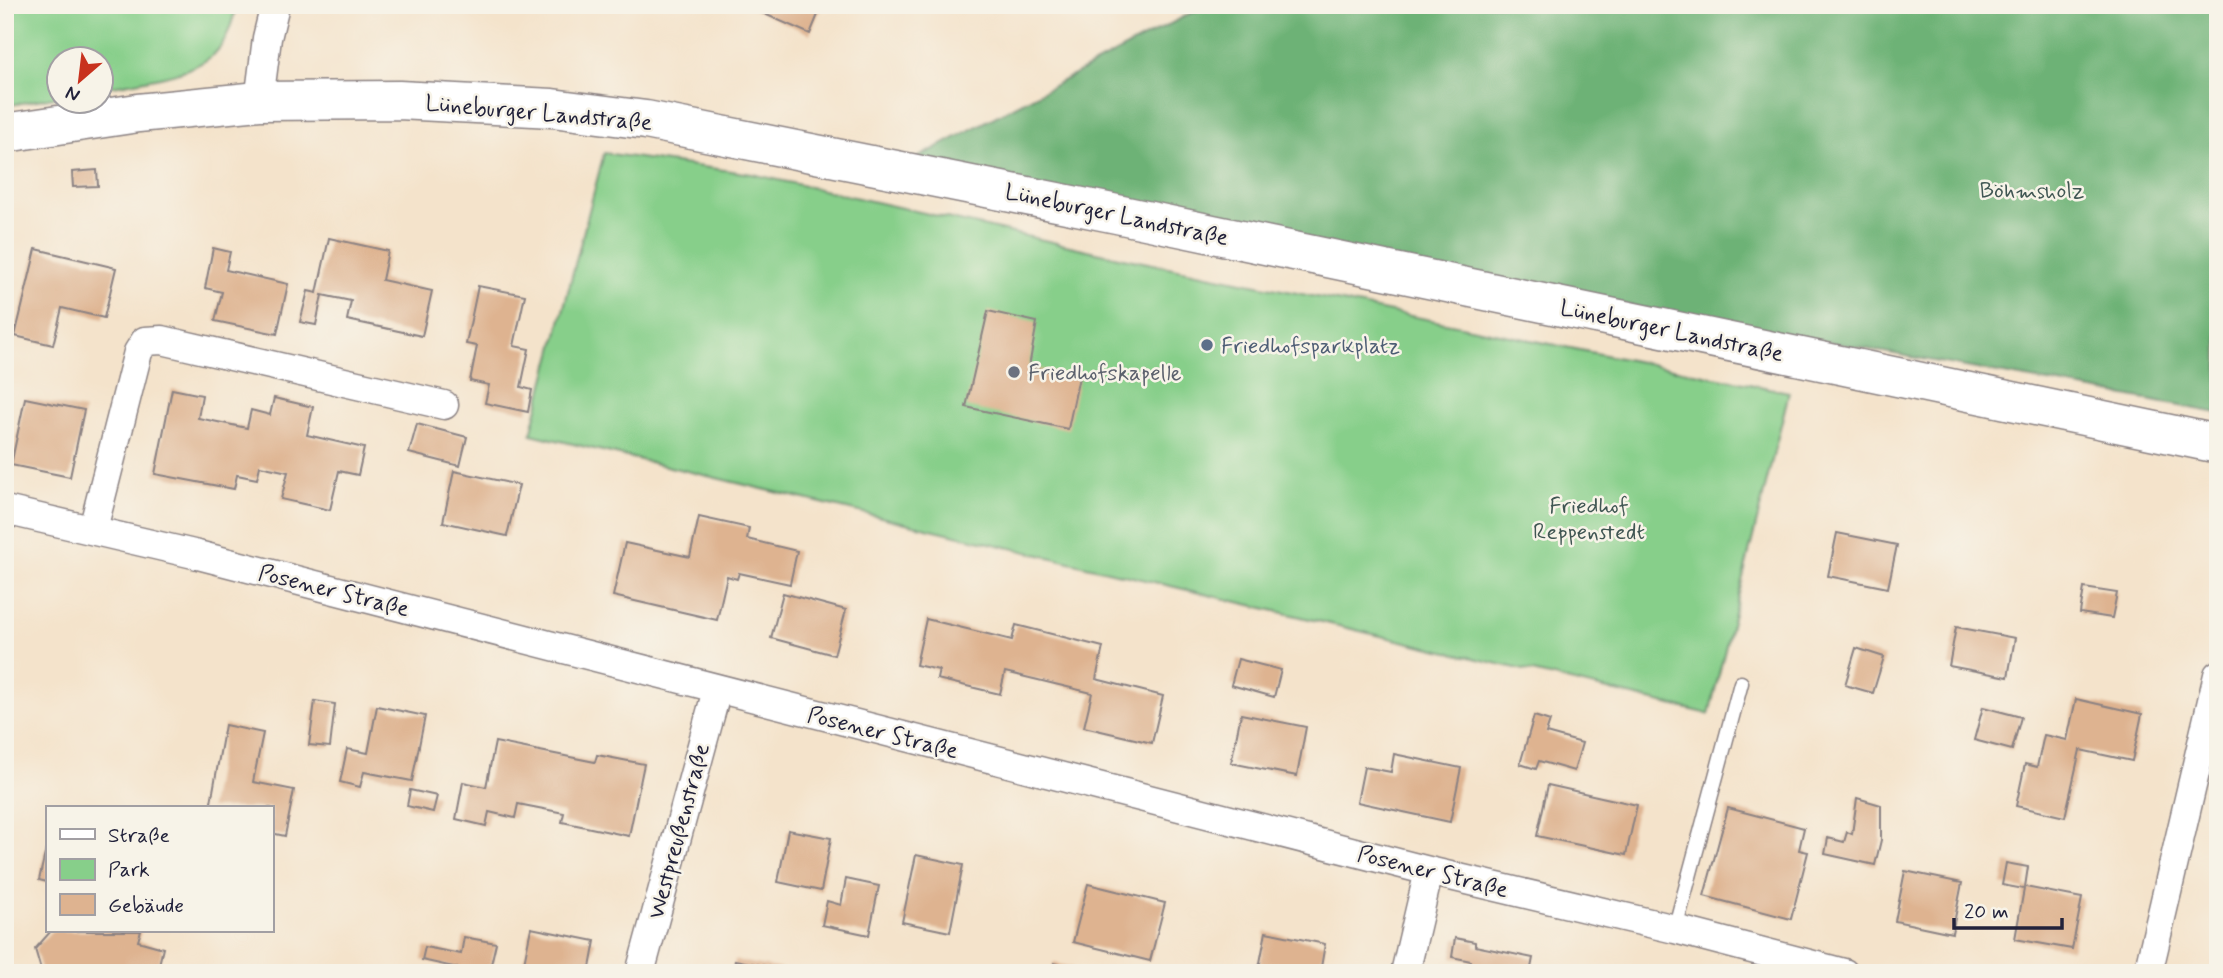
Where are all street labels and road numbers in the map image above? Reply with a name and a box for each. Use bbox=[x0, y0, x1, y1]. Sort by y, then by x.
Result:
street label: Lüneburger Landstraße bbox=[424, 89, 653, 139]
street label: Lüneburger Landstraße bbox=[1002, 178, 1231, 254]
street label: Lüneburger Landstraße bbox=[1557, 294, 1786, 370]
street label: Posener Straße bbox=[255, 559, 412, 625]
street label: Posener Straße bbox=[804, 701, 961, 767]
street label: Westpreußenstraße bbox=[642, 740, 718, 923]
street label: Posener Straße bbox=[1354, 840, 1511, 906]

